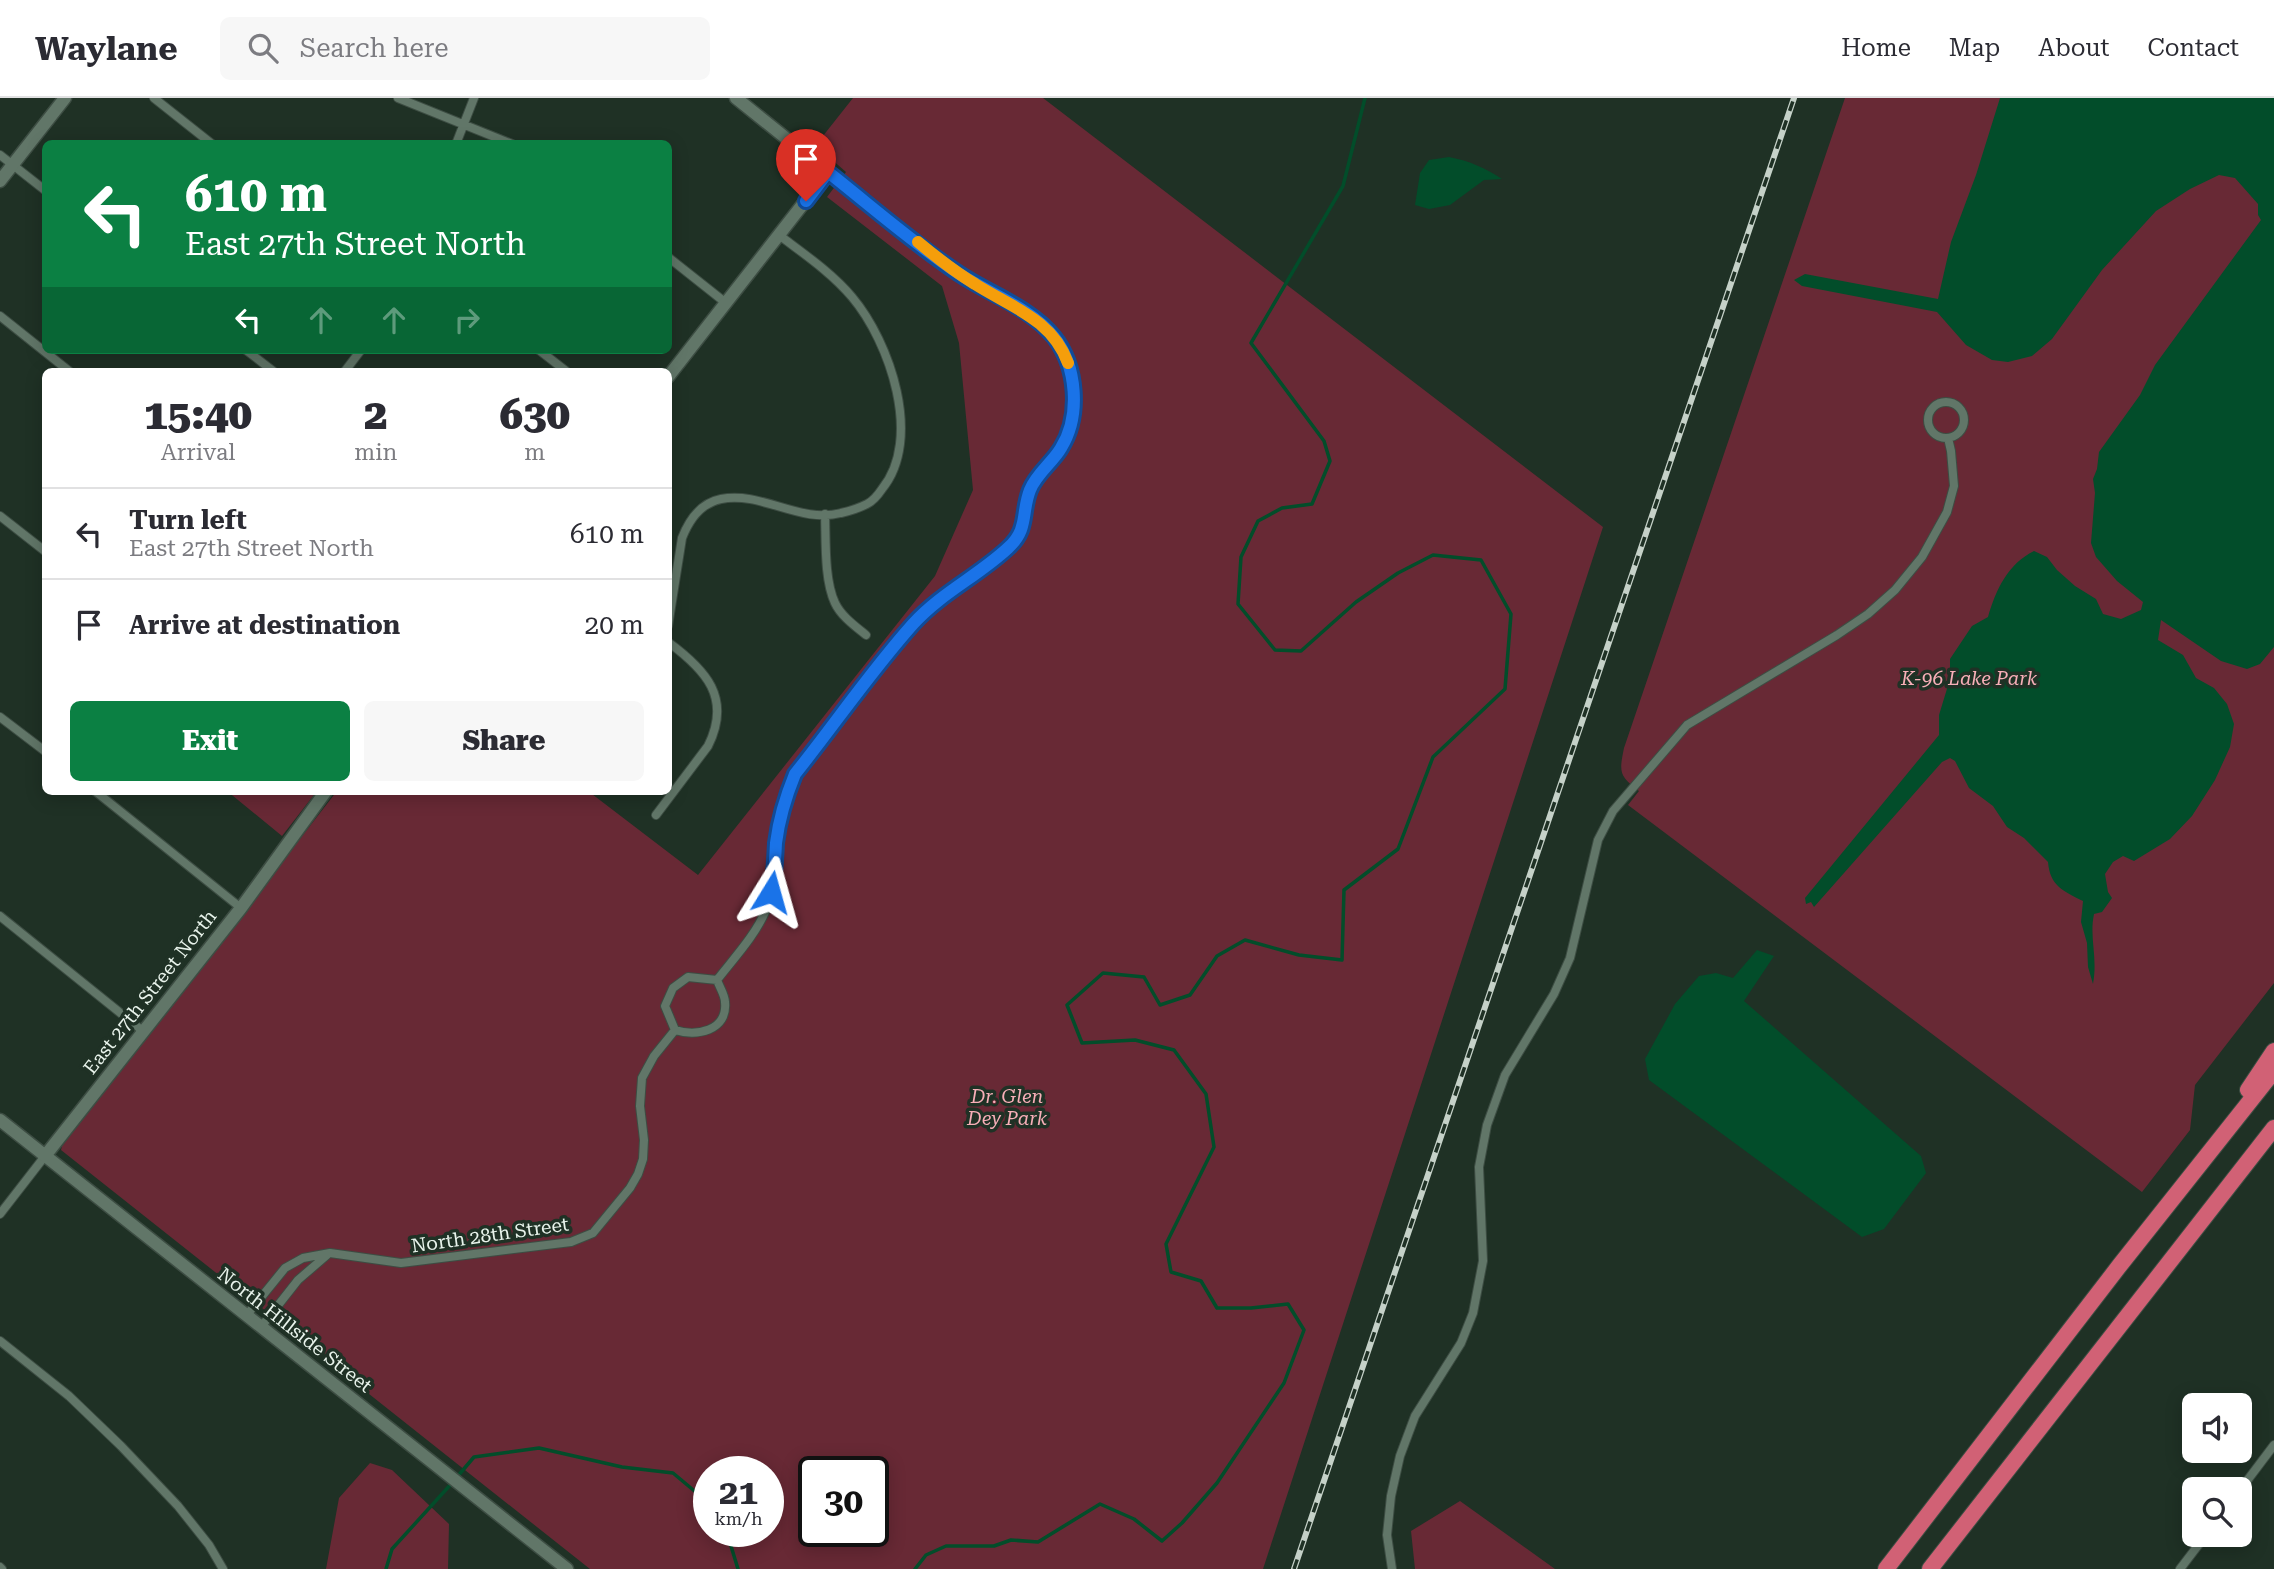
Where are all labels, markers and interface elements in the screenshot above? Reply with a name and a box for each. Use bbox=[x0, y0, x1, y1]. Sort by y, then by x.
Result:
search box bbox=[220, 17, 710, 80]
text: Waylane bbox=[35, 29, 178, 68]
icon: search bbox=[244, 29, 282, 67]
text: Search here bbox=[300, 33, 449, 63]
text: Home bbox=[1841, 34, 1911, 62]
text: Map bbox=[1949, 34, 2000, 62]
text: About bbox=[2038, 34, 2109, 62]
text: Contact bbox=[2147, 34, 2239, 62]
pin bbox=[776, 129, 836, 201]
icon: arrive bbox=[787, 140, 825, 178]
text: 610 m bbox=[185, 166, 327, 223]
icon: left bbox=[70, 168, 161, 259]
text: East 27th Street North bbox=[185, 225, 526, 263]
icon: left bbox=[229, 301, 267, 339]
icon: ahead bbox=[302, 301, 340, 339]
icon: ahead bbox=[375, 301, 413, 339]
icon: right bbox=[448, 301, 486, 339]
text: 15:40 bbox=[144, 390, 252, 439]
text: 2 bbox=[364, 390, 388, 439]
text: 630 bbox=[499, 390, 570, 439]
text: Arrival bbox=[161, 439, 235, 466]
text: min bbox=[354, 439, 397, 466]
text: m bbox=[524, 439, 545, 466]
text: Turn left bbox=[129, 505, 247, 535]
icon: left bbox=[70, 515, 108, 553]
text: 610 m bbox=[570, 519, 644, 549]
text: East 27th Street North bbox=[129, 535, 374, 562]
icon: arrive bbox=[70, 606, 108, 644]
text: Arrive at destination bbox=[129, 610, 400, 640]
text: 20 m bbox=[585, 610, 644, 640]
park label: K-96 Lake Park bbox=[1900, 667, 2038, 690]
button: Exit bbox=[70, 701, 350, 781]
button: Share bbox=[364, 701, 644, 781]
position arrow bbox=[734, 855, 808, 929]
street label: East 27th Street North bbox=[79, 905, 221, 1079]
park label: Dr. Glen Dey Park bbox=[966, 1085, 1048, 1130]
street label: North 28th Street bbox=[410, 1213, 570, 1257]
street label: North Hillside Street bbox=[213, 1263, 377, 1397]
map controls bbox=[2182, 1393, 2252, 1547]
button: sound bbox=[2182, 1393, 2252, 1463]
speed limit sign: 30 bbox=[798, 1456, 889, 1547]
text: 21 bbox=[719, 1472, 758, 1513]
button: search bbox=[2182, 1477, 2252, 1547]
text: km/h bbox=[714, 1508, 763, 1529]

